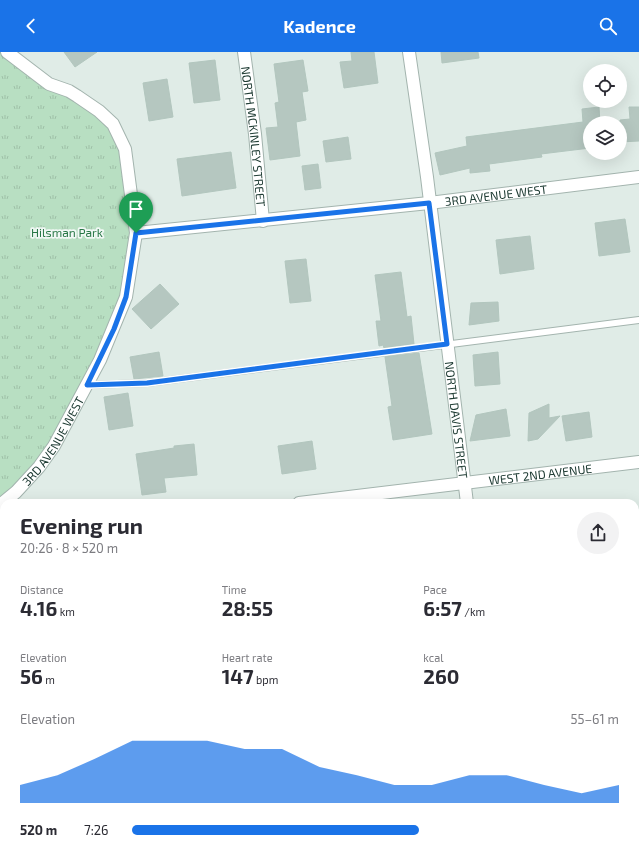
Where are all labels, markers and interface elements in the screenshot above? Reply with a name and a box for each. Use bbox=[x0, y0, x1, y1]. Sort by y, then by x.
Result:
icon: back bbox=[20, 15, 42, 37]
text: Kadence bbox=[283, 15, 356, 37]
icon: search bbox=[597, 15, 619, 37]
map controls bbox=[583, 64, 627, 160]
button: locate bbox=[583, 64, 627, 108]
street label: NORTH MCKINLEY STREET bbox=[239, 65, 269, 207]
button: layers bbox=[583, 116, 627, 160]
street label: 3RD AVENUE WEST bbox=[444, 181, 548, 208]
pin bbox=[119, 192, 153, 233]
icon: arrive bbox=[125, 198, 147, 220]
park label: Hilsman Park bbox=[31, 225, 103, 239]
street label: NORTH DAVIS STREET bbox=[443, 360, 471, 479]
street label: 3RD AVENUE WEST bbox=[19, 394, 86, 488]
street label: WEST 2ND AVENUE bbox=[488, 461, 593, 487]
text: Evening run bbox=[20, 512, 143, 538]
button: share bbox=[577, 512, 619, 554]
text: 20:26 · 8 × 520 m bbox=[20, 540, 118, 556]
text: Distance bbox=[20, 583, 63, 596]
text: Time bbox=[222, 583, 246, 596]
text: Pace bbox=[423, 583, 447, 596]
text: 4.16 bbox=[20, 596, 57, 620]
text: 28:55 bbox=[222, 596, 273, 620]
text: 6:57 bbox=[423, 596, 462, 620]
text: km bbox=[57, 605, 75, 618]
text: /km bbox=[462, 605, 485, 618]
text: Elevation bbox=[20, 651, 67, 664]
text: Heart rate bbox=[222, 651, 273, 664]
text: kcal bbox=[423, 651, 443, 664]
text: 56 bbox=[20, 664, 43, 688]
text: 147 bbox=[222, 664, 254, 688]
text: 260 bbox=[423, 664, 459, 688]
text: m bbox=[43, 673, 55, 686]
text: bpm bbox=[254, 673, 278, 686]
text: Elevation bbox=[20, 711, 75, 727]
text: 55–61 m bbox=[570, 711, 619, 727]
text: 520 m bbox=[20, 822, 57, 838]
text: 7:26 bbox=[84, 822, 108, 838]

